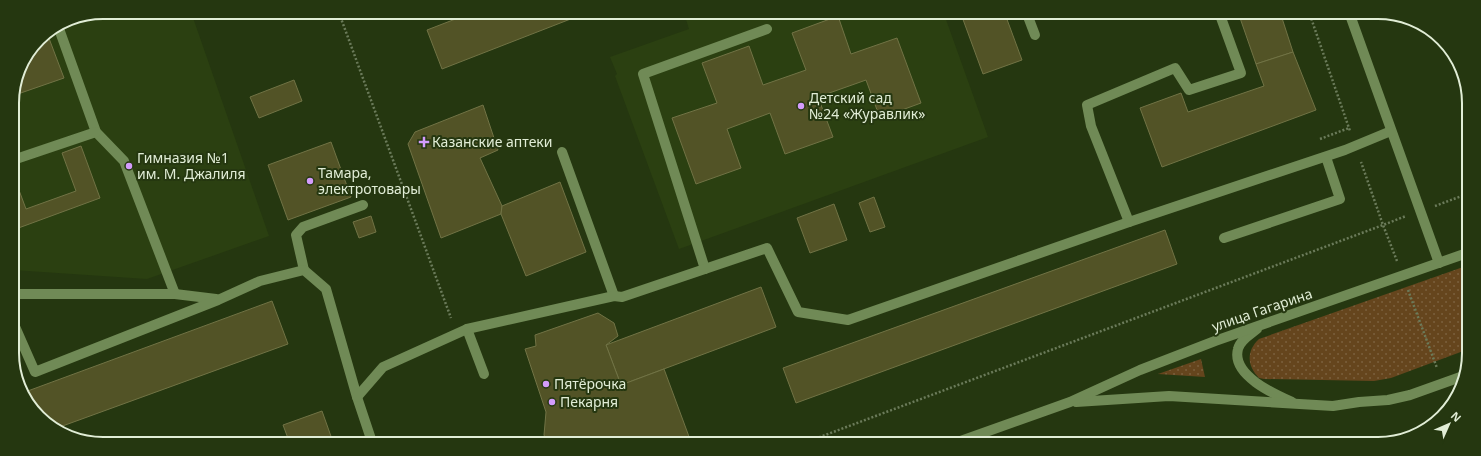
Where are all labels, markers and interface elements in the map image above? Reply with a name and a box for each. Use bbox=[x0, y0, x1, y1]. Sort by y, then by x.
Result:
place label: Детский сад №24 «Журавлик» bbox=[809, 88, 925, 123]
marker: Детский сад №24 «Журавлик» bbox=[796, 101, 806, 111]
place label: Казанские аптеки bbox=[432, 132, 552, 151]
marker: Казанские аптеки bbox=[419, 137, 429, 147]
place label: Гимназия №1 им. М. Джалиля bbox=[137, 148, 245, 183]
marker: Гимназия №1 им. М. Джалиля bbox=[124, 161, 134, 171]
place label: Тамара, электротовары bbox=[318, 163, 421, 198]
marker: Тамара, электротовары bbox=[305, 176, 315, 186]
street label: улица Гагарина bbox=[1209, 283, 1315, 336]
place label: Пятёрочка bbox=[554, 374, 626, 393]
marker: Пятёрочка bbox=[541, 379, 551, 389]
place label: Пекарня bbox=[560, 392, 618, 411]
marker: Пекарня bbox=[547, 397, 557, 407]
north arrow bbox=[1429, 404, 1469, 444]
text: N bbox=[1448, 408, 1465, 425]

